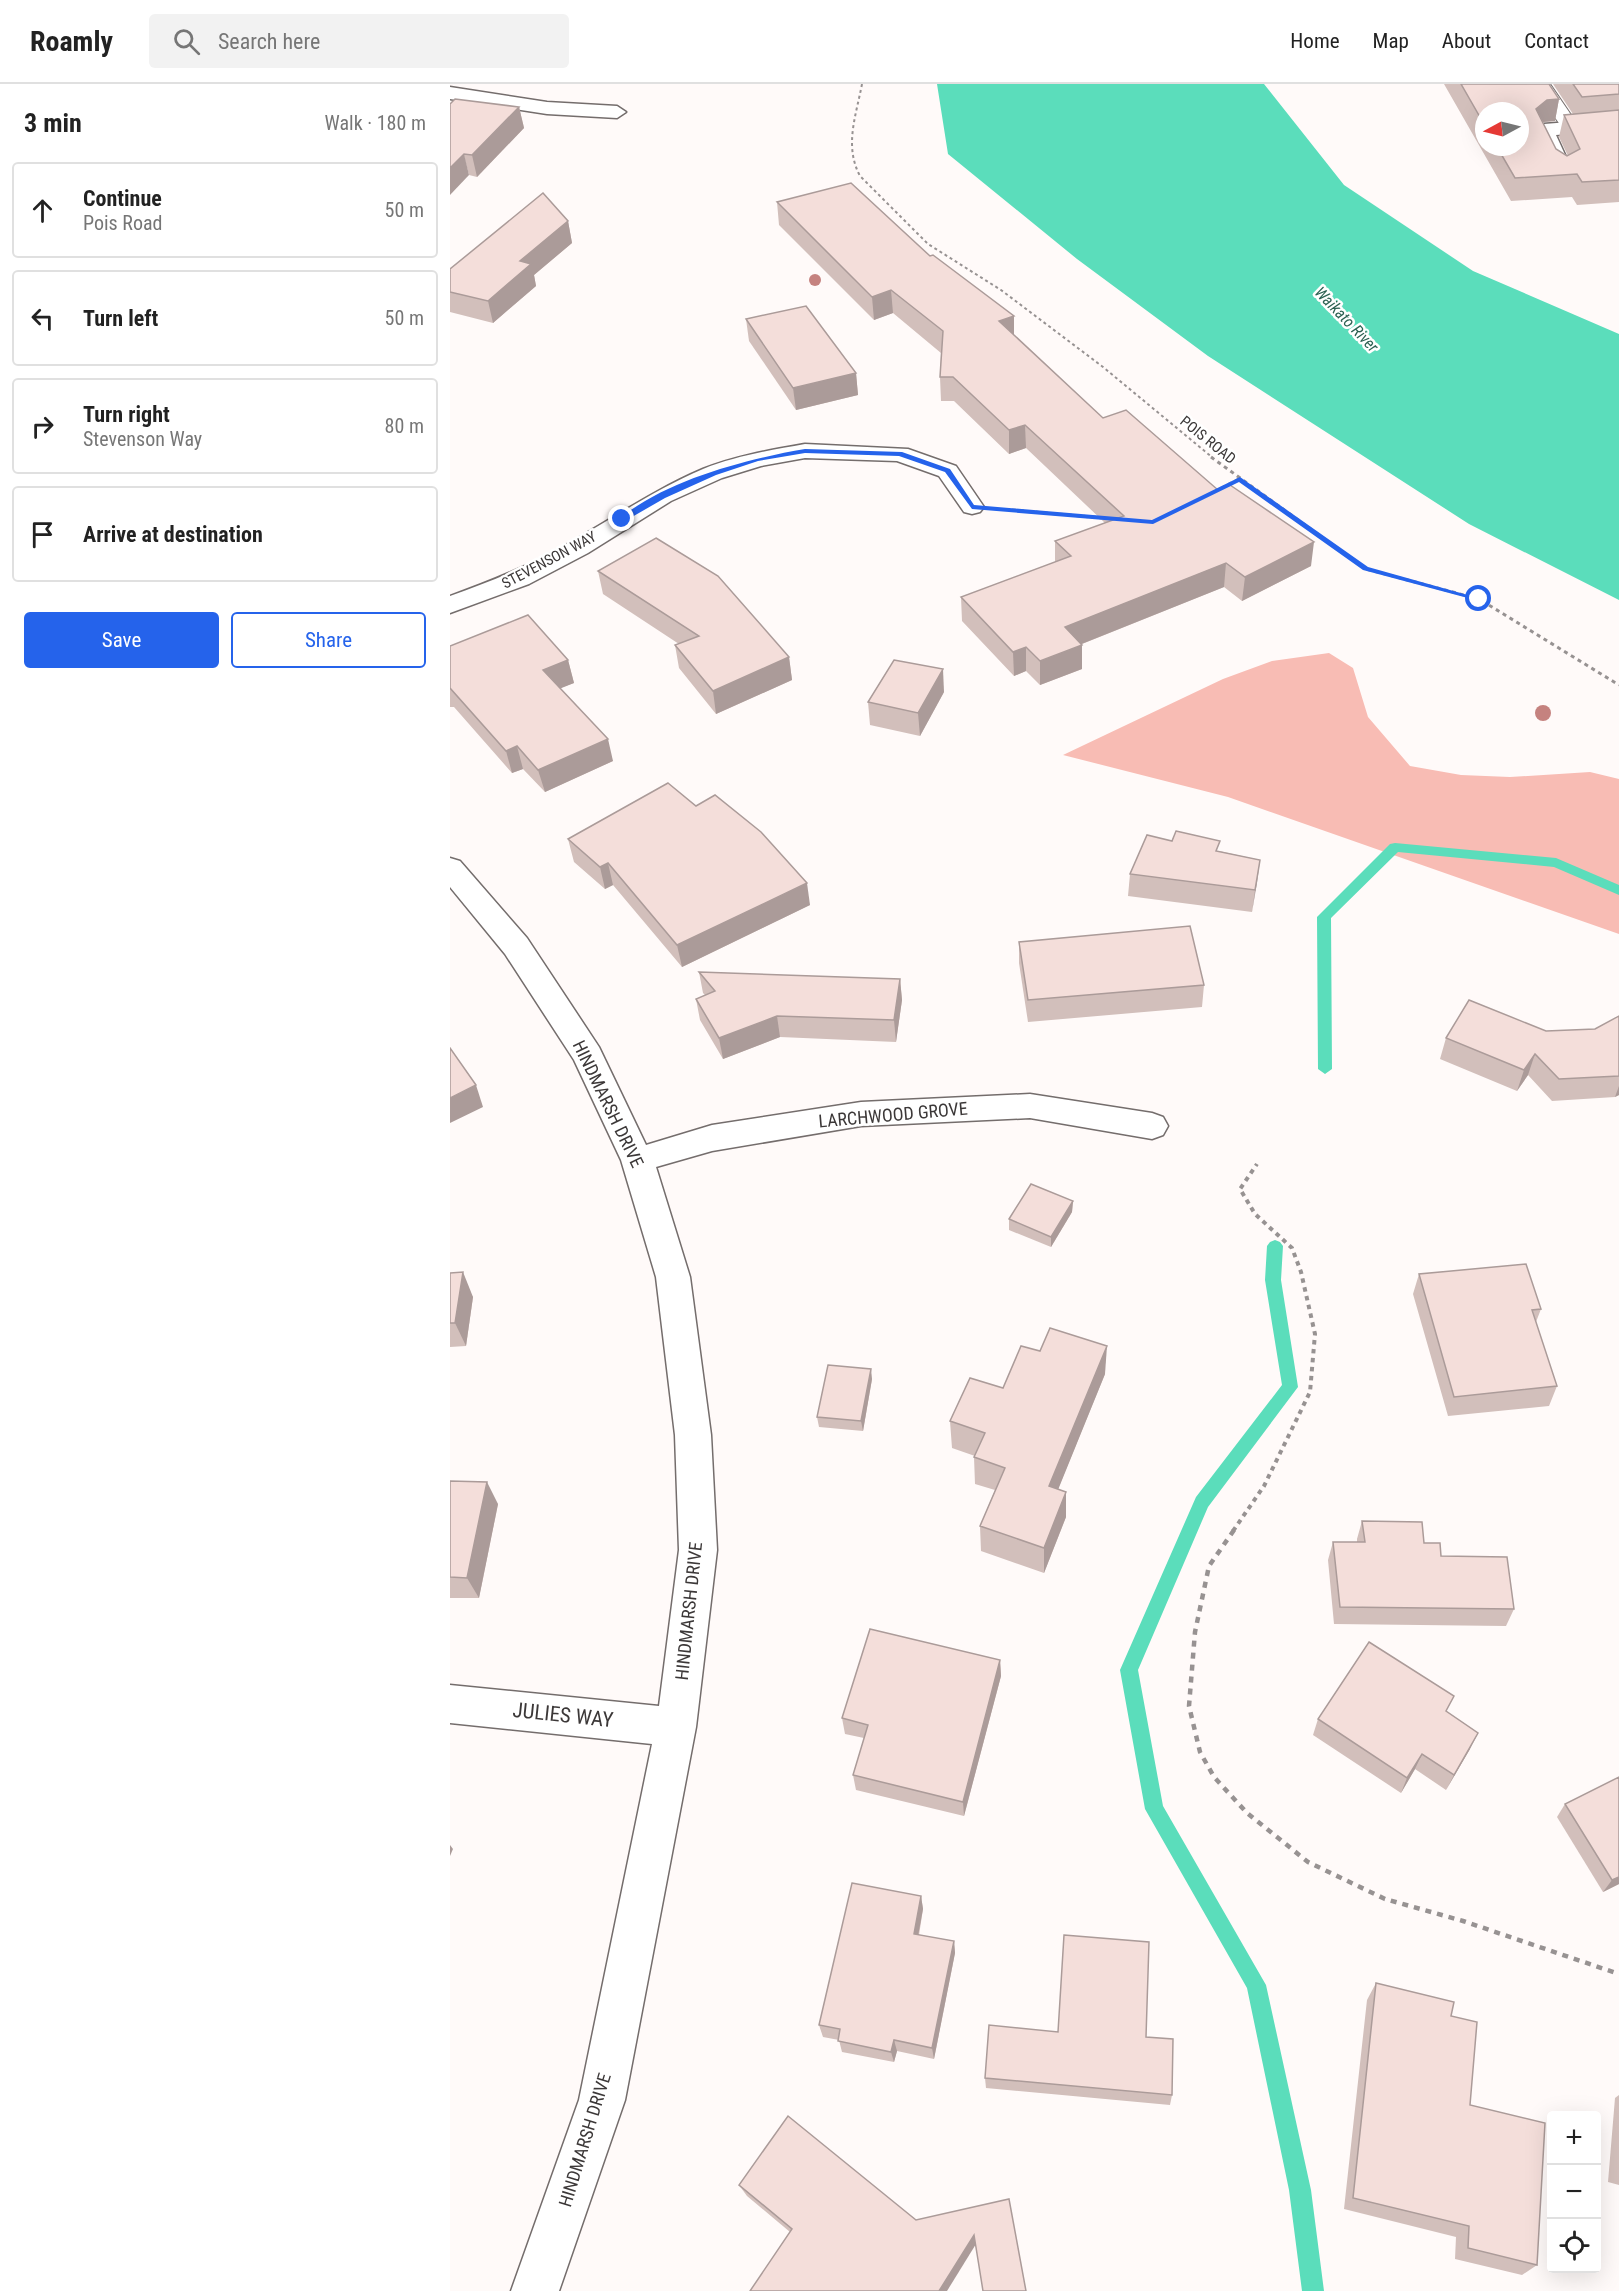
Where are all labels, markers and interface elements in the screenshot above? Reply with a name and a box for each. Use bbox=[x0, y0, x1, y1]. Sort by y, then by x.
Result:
search box bbox=[149, 14, 569, 68]
text: Roamly bbox=[30, 25, 113, 58]
icon: search bbox=[170, 25, 203, 58]
text: Search here bbox=[218, 29, 320, 54]
text: Home bbox=[1290, 29, 1340, 53]
text: Map bbox=[1373, 29, 1409, 53]
text: About bbox=[1442, 29, 1491, 53]
text: Contact bbox=[1524, 29, 1589, 53]
north arrow bbox=[1475, 102, 1529, 156]
text: 3 min bbox=[24, 108, 82, 138]
text: Walk · 180 m bbox=[325, 111, 426, 135]
text: Continue bbox=[83, 186, 162, 211]
icon: ahead bbox=[26, 194, 59, 227]
text: 50 m bbox=[385, 198, 424, 222]
text: Pois Road bbox=[83, 211, 162, 235]
water label: Waikato River bbox=[1311, 283, 1383, 357]
icon: left bbox=[26, 302, 59, 335]
text: Turn left bbox=[83, 306, 158, 331]
text: 50 m bbox=[385, 306, 424, 330]
text: Turn right bbox=[83, 402, 170, 427]
icon: right bbox=[26, 410, 59, 443]
street label: POIS ROAD bbox=[1177, 412, 1239, 468]
text: 80 m bbox=[385, 414, 424, 438]
text: Stevenson Way bbox=[83, 427, 202, 451]
route end bbox=[608, 505, 634, 531]
icon: arrive bbox=[26, 518, 59, 551]
text: Arrive at destination bbox=[83, 522, 263, 547]
street label: STEVENSON WAY bbox=[499, 527, 600, 593]
route start bbox=[1465, 585, 1491, 611]
button: Save bbox=[24, 612, 219, 668]
button: Share bbox=[231, 612, 426, 668]
street label: HINDMARSH DRIVE bbox=[569, 1037, 648, 1171]
street label: LARCHWOOD GROVE bbox=[818, 1098, 968, 1131]
street label: HINDMARSH DRIVE bbox=[671, 1541, 706, 1681]
street label: JULIES WAY bbox=[511, 1698, 615, 1732]
street label: HINDMARSH DRIVE bbox=[554, 2070, 615, 2209]
map controls bbox=[1547, 2111, 1601, 2273]
button: + bbox=[1547, 2111, 1601, 2165]
button: − bbox=[1547, 2165, 1601, 2219]
button: locate bbox=[1547, 2219, 1601, 2273]

